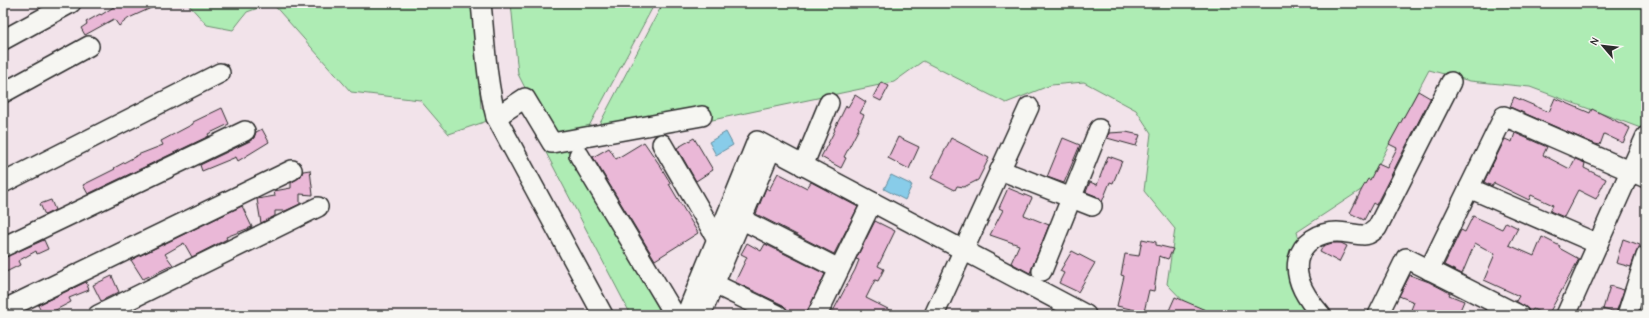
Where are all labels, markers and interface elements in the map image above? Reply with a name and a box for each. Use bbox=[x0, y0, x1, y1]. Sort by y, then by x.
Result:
north arrow bbox=[1583, 26, 1623, 66]
text: N bbox=[1587, 35, 1602, 48]

